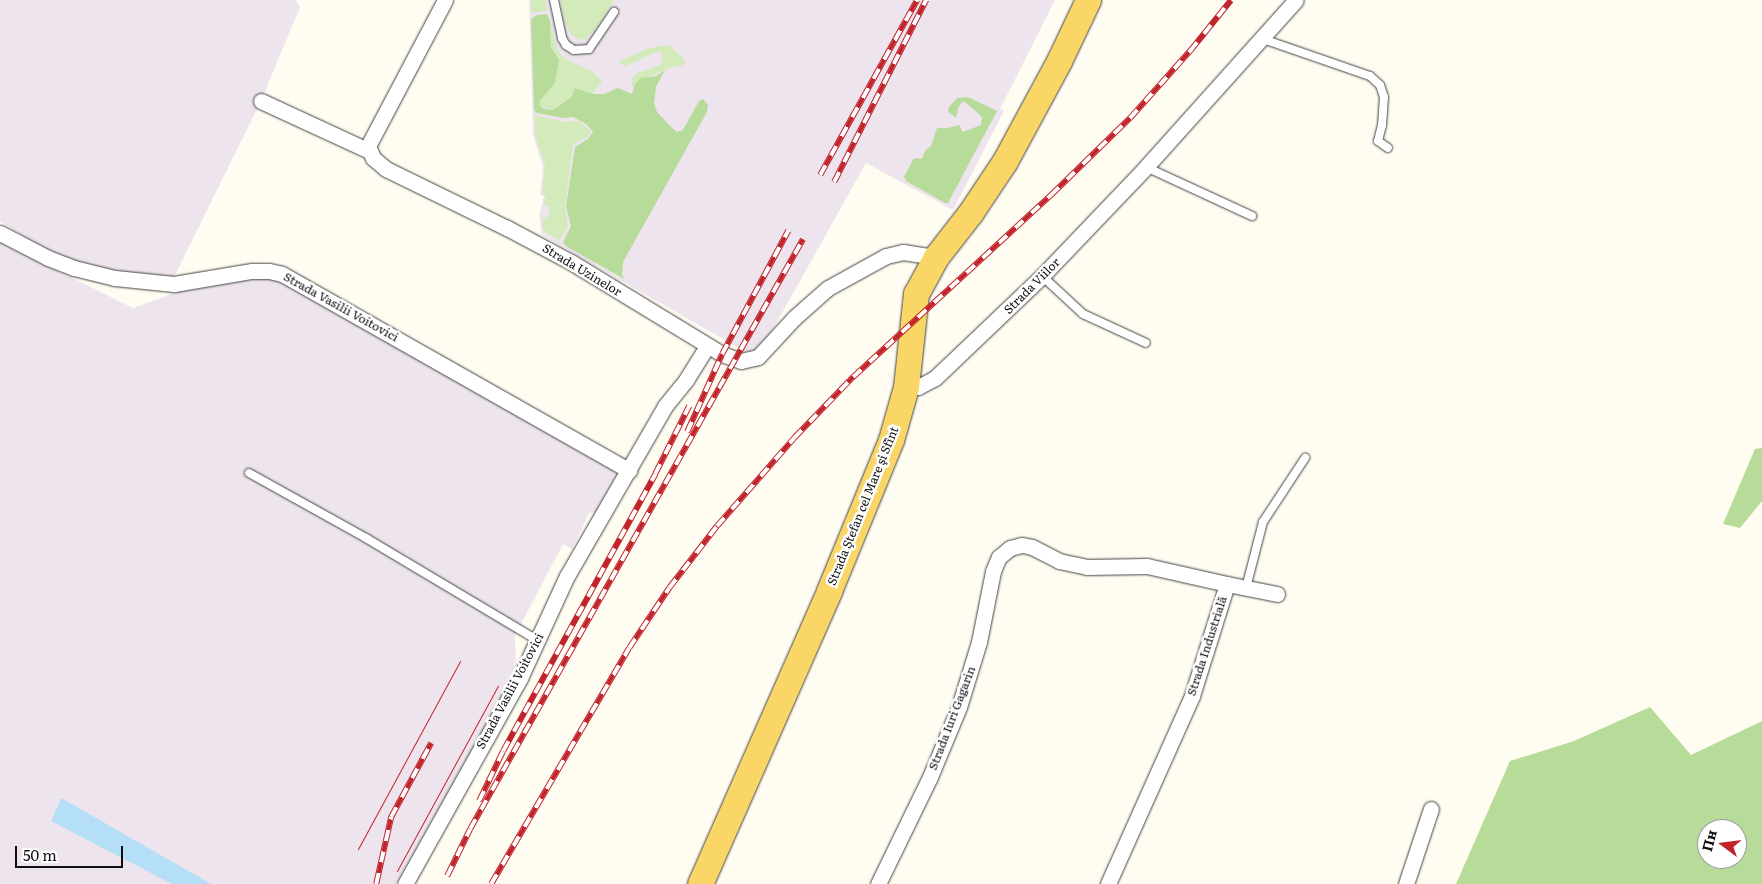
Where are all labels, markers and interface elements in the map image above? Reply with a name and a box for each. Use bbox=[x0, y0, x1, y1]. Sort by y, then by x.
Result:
street label: Strada Uzinelor bbox=[540, 241, 624, 299]
street label: Strada Viilor bbox=[1001, 255, 1063, 317]
street label: Strada Vasilii Voitovici bbox=[281, 269, 401, 345]
street label: Strada Ştefan cel Mare şi Sfînt bbox=[825, 425, 901, 587]
street label: Strada Industrială bbox=[1184, 594, 1230, 698]
street label: Strada Vasilii Voitovici bbox=[473, 631, 547, 751]
street label: Strada Iuri Gagarin bbox=[926, 664, 978, 772]
north arrow bbox=[1697, 819, 1747, 869]
text: Пн bbox=[1696, 827, 1721, 853]
scale bar bbox=[18, 836, 125, 868]
text: 50 m bbox=[23, 843, 57, 866]

